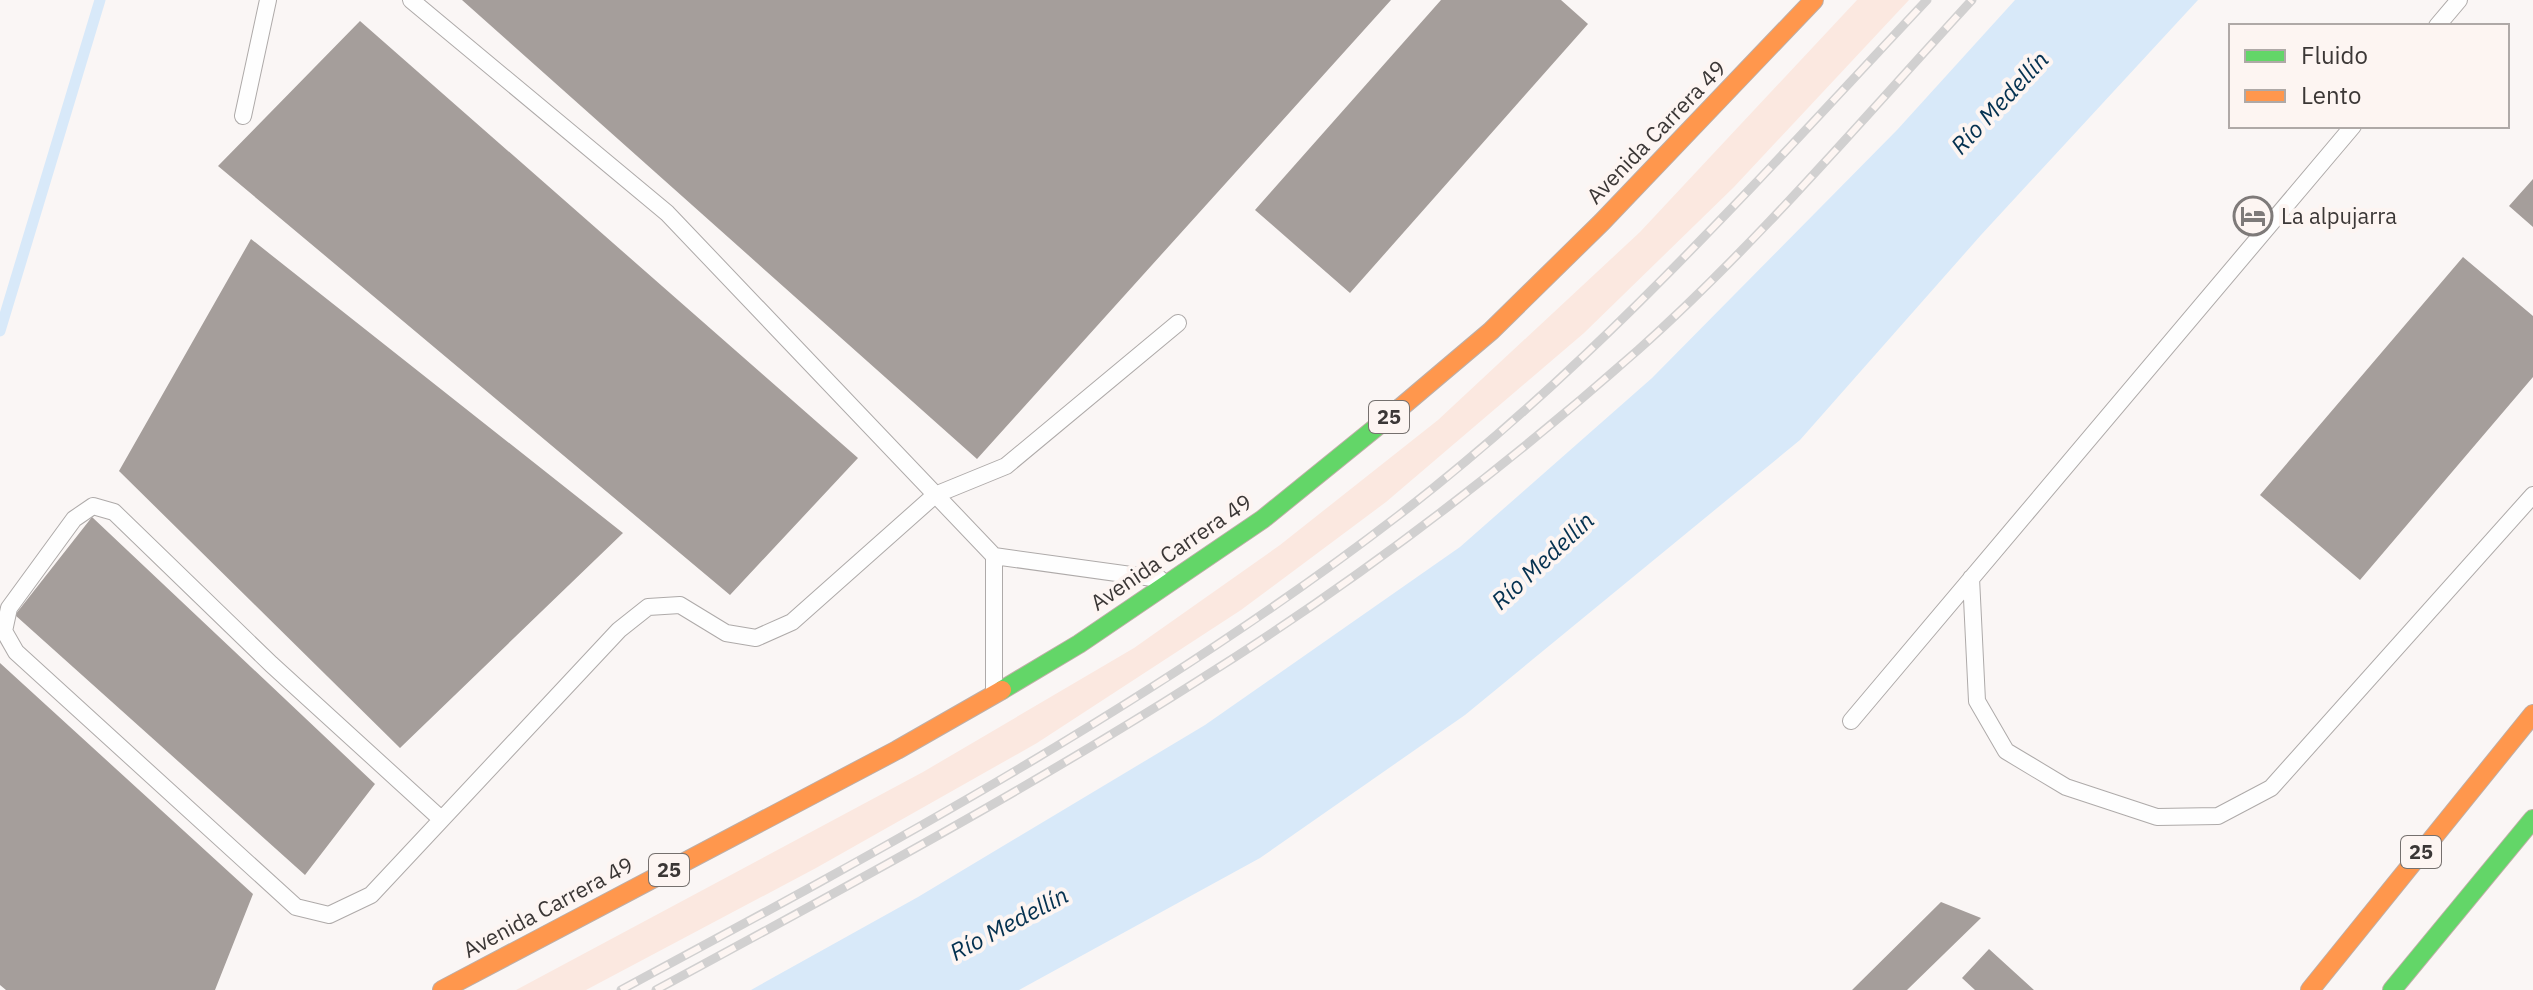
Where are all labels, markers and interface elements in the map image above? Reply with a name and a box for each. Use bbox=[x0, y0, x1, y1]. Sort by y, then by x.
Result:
legend bbox=[2229, 24, 2509, 128]
text: Fluido bbox=[2301, 39, 2368, 71]
water label: Río Medellín bbox=[1943, 44, 2055, 161]
street label: Avenida Carrera 49 bbox=[1580, 54, 1732, 210]
text: Lento bbox=[2301, 79, 2361, 111]
hotel icon: La alpujarra bbox=[2232, 195, 2274, 237]
place label: La alpujarra bbox=[2281, 201, 2397, 230]
road number: 25 bbox=[1369, 401, 1409, 433]
street label: Avenida Carrera 49 bbox=[1084, 487, 1257, 616]
water label: Río Medellín bbox=[1484, 504, 1601, 616]
road number: 25 bbox=[2401, 836, 2441, 868]
street label: Avenida Carrera 49 bbox=[458, 849, 638, 964]
road number: 25 bbox=[649, 854, 689, 886]
water label: Río Medellín bbox=[944, 878, 1073, 968]

